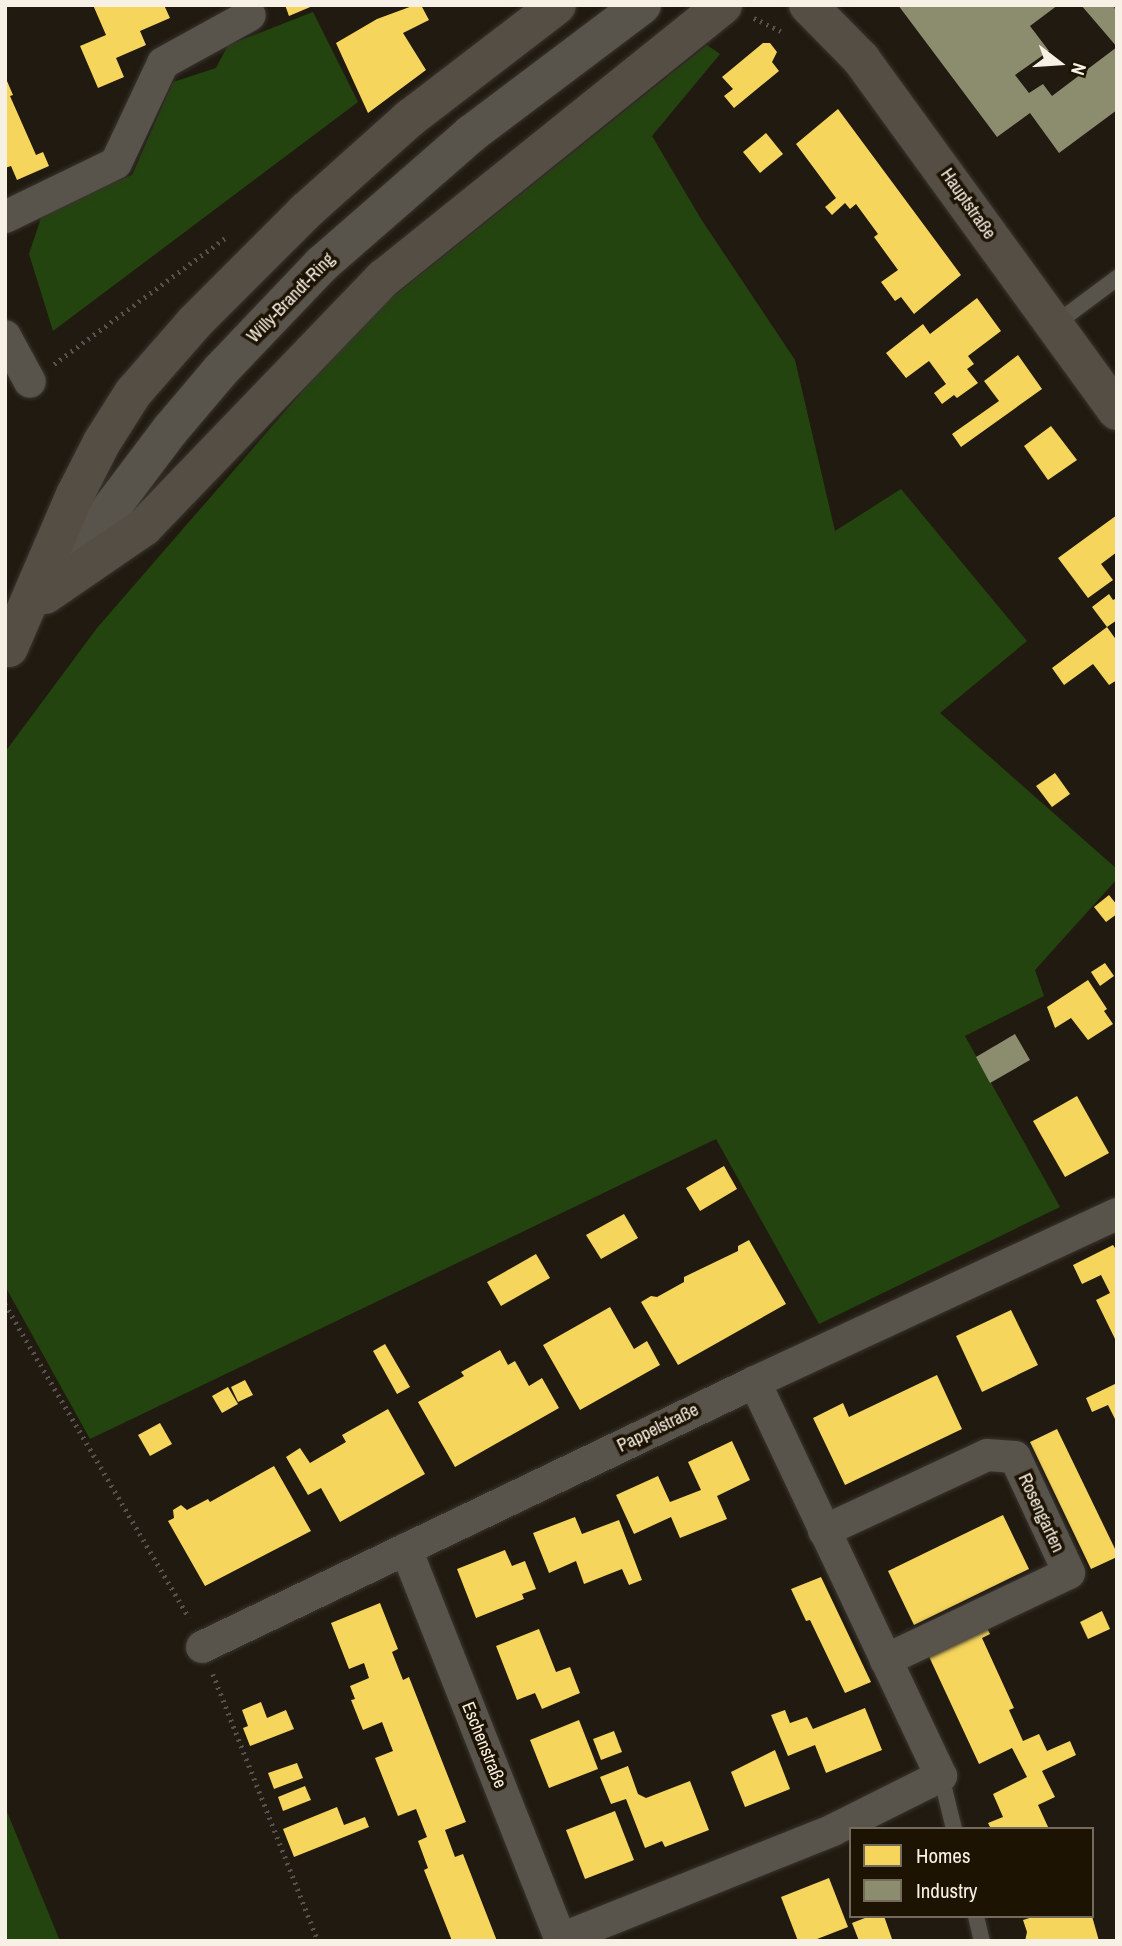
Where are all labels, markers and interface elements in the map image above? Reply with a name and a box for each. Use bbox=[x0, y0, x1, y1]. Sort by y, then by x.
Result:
north arrow bbox=[1024, 28, 1094, 98]
text: N bbox=[1065, 60, 1093, 78]
street label: Hauptstraße bbox=[936, 165, 1000, 243]
street label: Willy-Brandt-Ring bbox=[243, 249, 339, 347]
street label: Pappelstraße bbox=[614, 1399, 702, 1457]
street label: Rosengarten bbox=[1013, 1470, 1069, 1556]
street label: Eschenstraße bbox=[457, 1699, 511, 1791]
legend bbox=[849, 1827, 1094, 1918]
text: Homes bbox=[916, 1841, 971, 1870]
text: Industry bbox=[916, 1876, 977, 1905]

